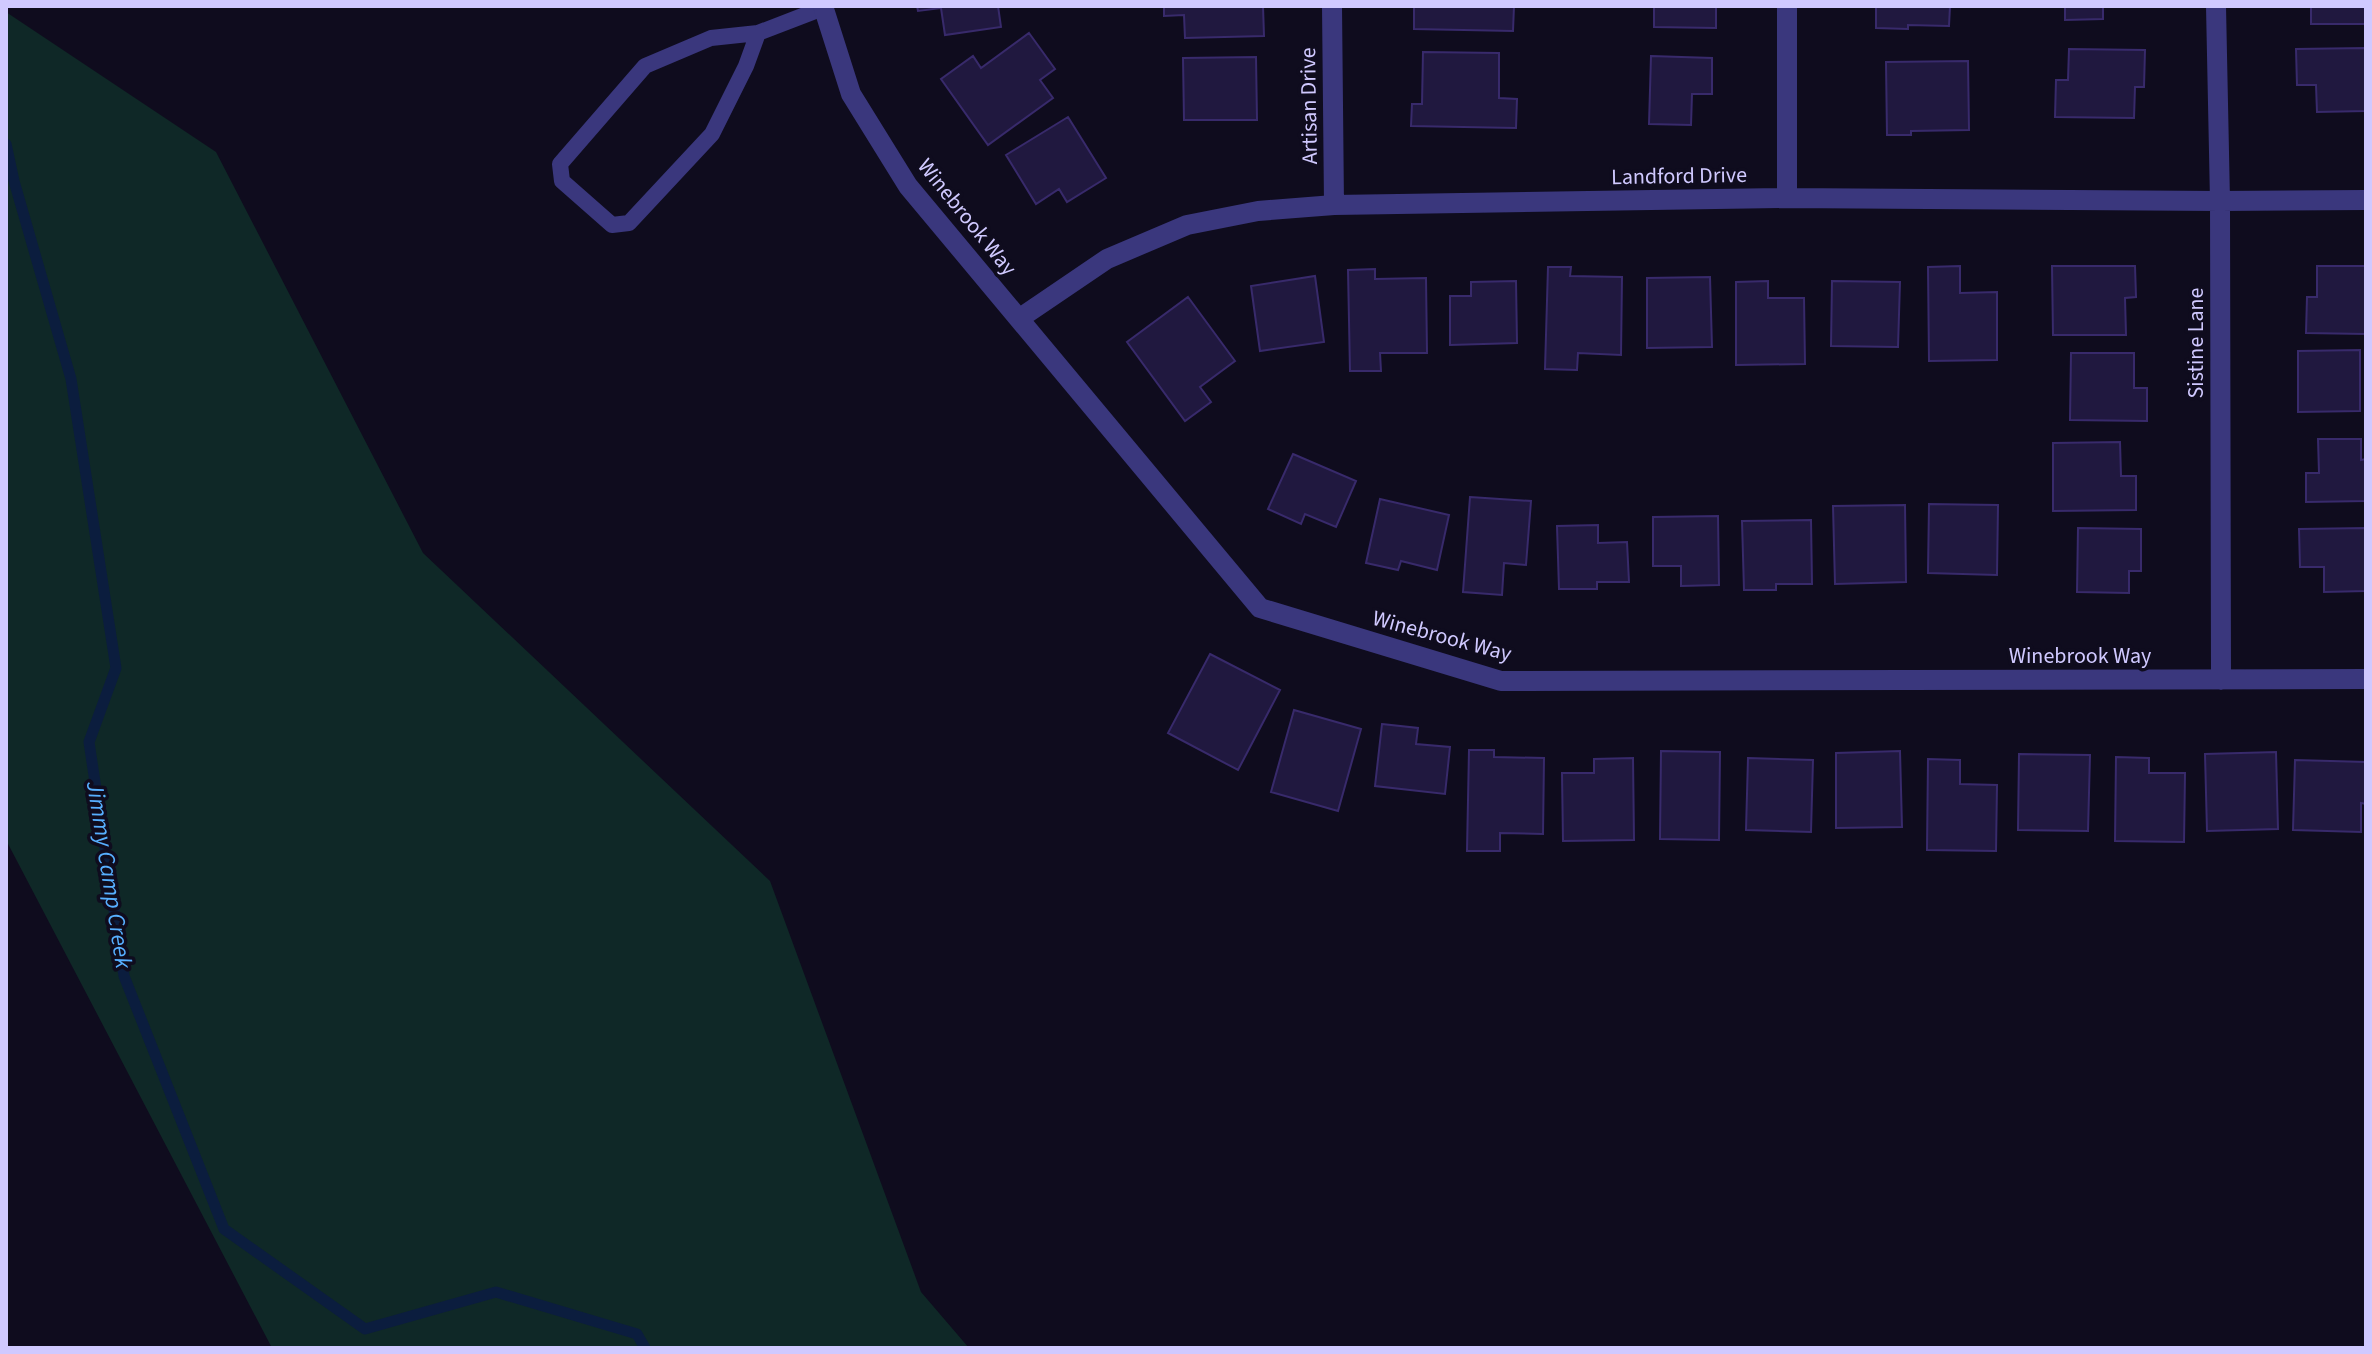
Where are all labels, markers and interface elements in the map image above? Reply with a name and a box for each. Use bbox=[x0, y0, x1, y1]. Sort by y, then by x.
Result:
street label: Artisan Drive bbox=[1292, 47, 1326, 165]
street label: Winebrook Way bbox=[910, 151, 1025, 283]
street label: Landford Drive bbox=[1611, 159, 1747, 193]
street label: Sistine Lane bbox=[2180, 287, 2212, 398]
street label: Winebrook Way bbox=[1369, 602, 1516, 670]
street label: Winebrook Way bbox=[2009, 640, 2152, 672]
water label: Jimmy Camp Creek bbox=[77, 778, 141, 972]

